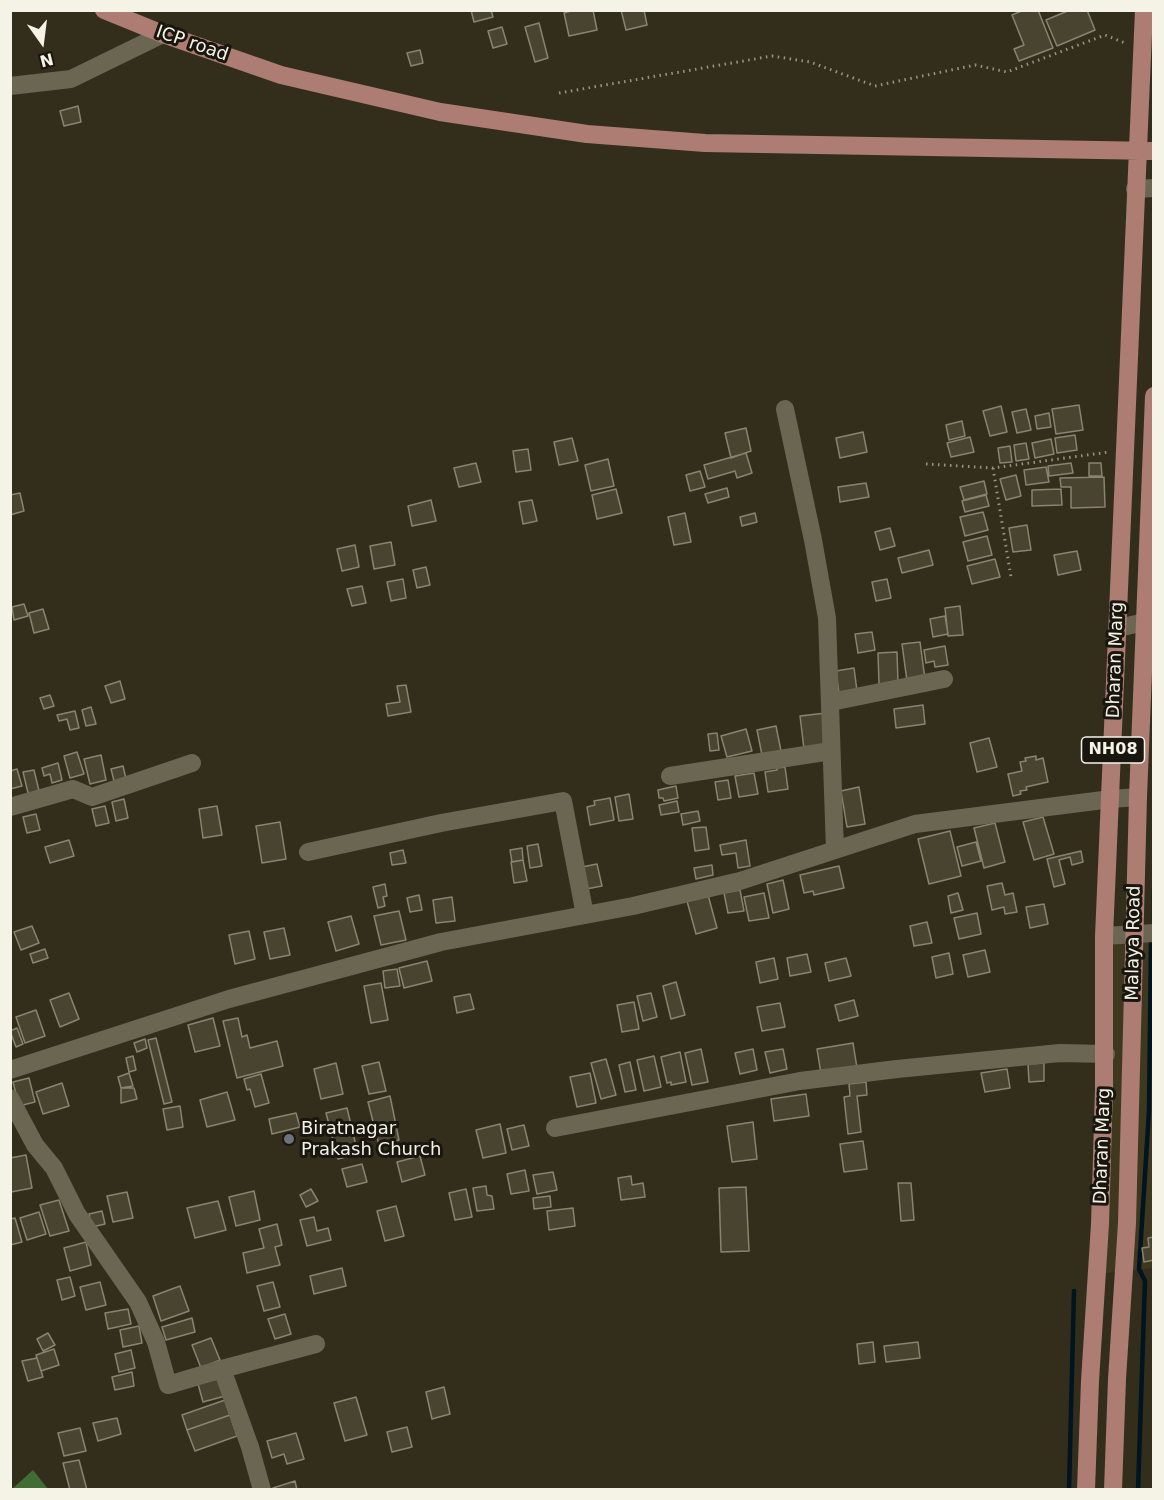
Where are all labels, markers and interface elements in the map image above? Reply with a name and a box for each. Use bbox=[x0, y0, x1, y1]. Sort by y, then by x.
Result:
north arrow bbox=[12, 12, 72, 72]
street label: ICP road bbox=[153, 22, 231, 66]
text: N bbox=[38, 49, 55, 71]
street label: Dharan Marg bbox=[1103, 601, 1129, 719]
road number: NH08 bbox=[1082, 737, 1144, 763]
street label: Malaya Road bbox=[1122, 885, 1146, 1001]
street label: Dharan Marg bbox=[1090, 1087, 1116, 1205]
place label: Biratnagar Prakash Church bbox=[301, 1118, 441, 1160]
marker: Biratnagar Prakash Church bbox=[282, 1132, 296, 1146]

